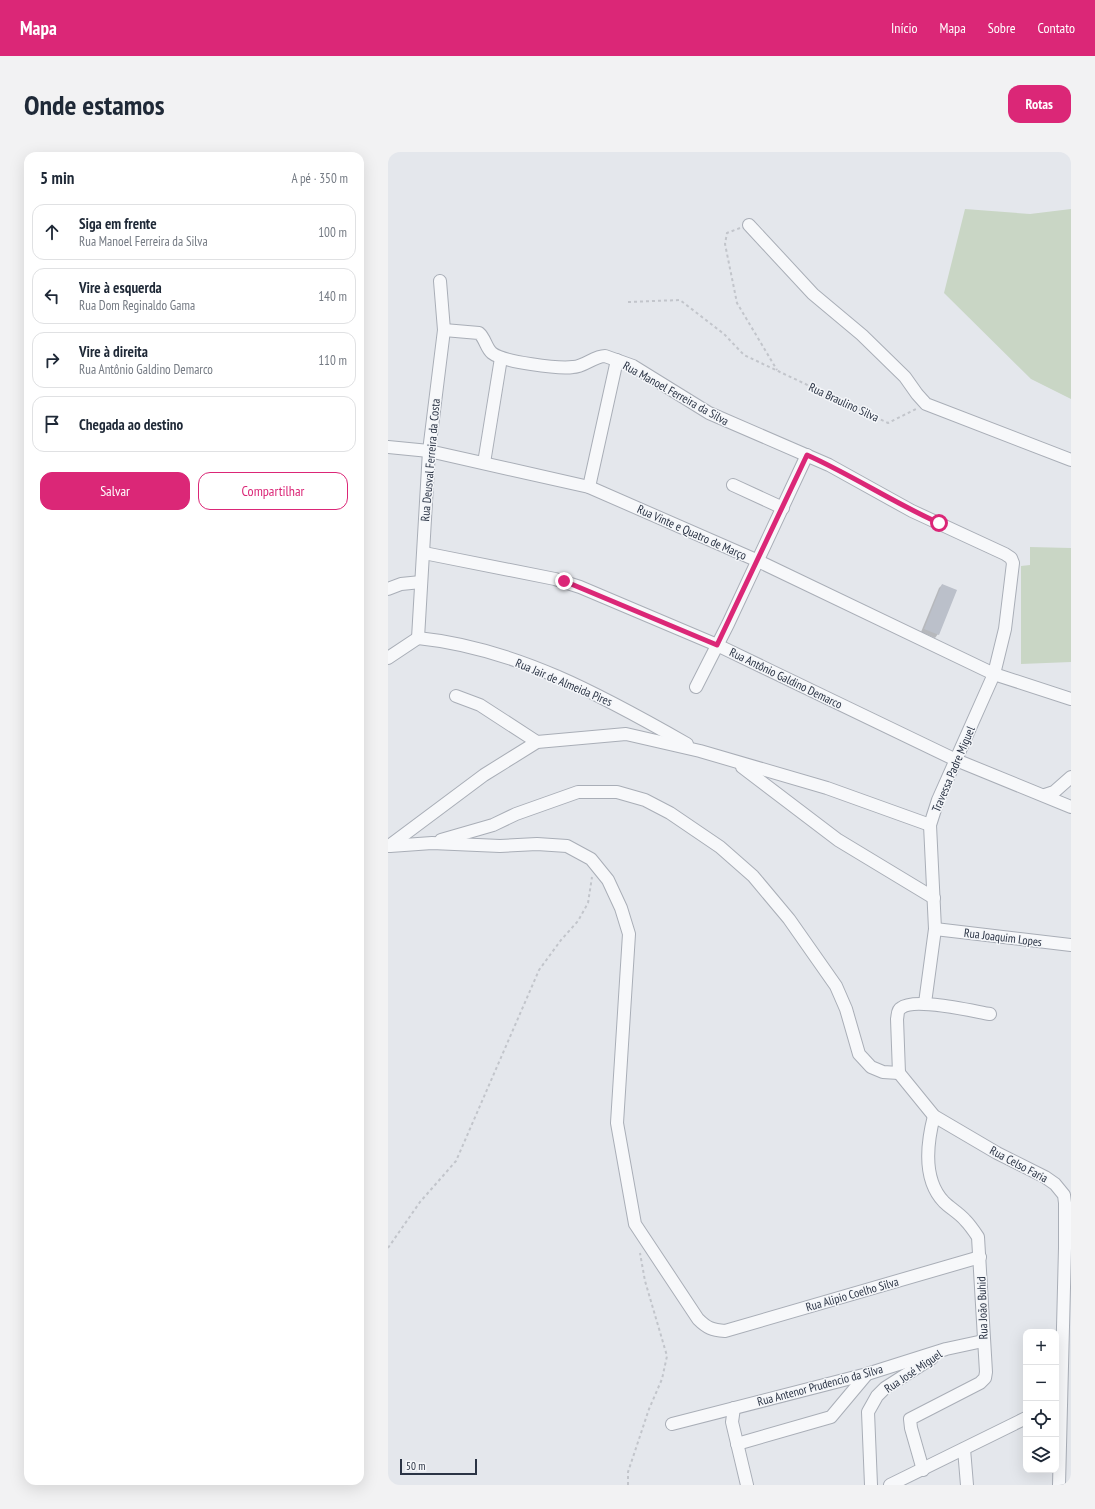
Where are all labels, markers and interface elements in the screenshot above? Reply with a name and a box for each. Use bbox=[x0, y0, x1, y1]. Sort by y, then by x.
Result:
text: Mapa bbox=[20, 16, 57, 40]
text: Início bbox=[891, 19, 918, 37]
text: Mapa bbox=[940, 19, 966, 37]
text: Sobre bbox=[988, 19, 1016, 37]
text: Contato bbox=[1038, 19, 1075, 37]
button: Rotas bbox=[1008, 85, 1071, 123]
text: Onde estamos bbox=[24, 86, 165, 123]
text: 5 min bbox=[40, 167, 74, 189]
text: A pé · 350 m bbox=[291, 170, 348, 187]
text: Siga em frente bbox=[79, 214, 157, 233]
icon: ahead bbox=[41, 221, 63, 243]
text: 100 m bbox=[318, 224, 347, 241]
text: Rua Manoel Ferreira da Silva bbox=[79, 233, 208, 250]
text: Vire à esquerda bbox=[79, 278, 162, 297]
icon: left bbox=[41, 285, 63, 307]
text: 140 m bbox=[318, 288, 347, 305]
text: Rua Dom Reginaldo Gama bbox=[79, 297, 195, 314]
text: Vire à direita bbox=[79, 342, 148, 361]
icon: right bbox=[41, 349, 63, 371]
text: 110 m bbox=[318, 352, 347, 369]
street label: Rua Manoel Ferreira da Silva bbox=[620, 358, 732, 428]
text: Rua Antônio Galdino Demarco bbox=[79, 361, 213, 378]
street label: Rua Braulino Silva bbox=[807, 379, 882, 425]
street label: Rua Deusval Ferreira da Costa bbox=[417, 398, 443, 522]
icon: arrive bbox=[41, 413, 63, 435]
text: Chegada ao destino bbox=[79, 415, 183, 434]
button: Salvar bbox=[40, 472, 190, 510]
button: Compartilhar bbox=[198, 472, 348, 510]
street label: Rua Vinte e Quatro de Março bbox=[635, 501, 749, 563]
route start bbox=[930, 514, 948, 532]
route end bbox=[555, 572, 573, 590]
street label: Rua Antônio Galdino Demarco bbox=[727, 644, 845, 712]
street label: Rua Jair de Almeida Pires bbox=[513, 655, 615, 709]
street label: Travessa Padre Miguel bbox=[928, 724, 978, 814]
street label: Rua Joaquim Lopes bbox=[963, 925, 1043, 949]
street label: Rua Celso Faria bbox=[987, 1142, 1051, 1186]
street label: Rua Alipio Coelho Silva bbox=[804, 1274, 900, 1314]
street label: Rua João Buhid bbox=[973, 1276, 991, 1340]
map controls bbox=[1023, 1329, 1059, 1473]
button: + bbox=[1023, 1329, 1059, 1365]
street label: Rua José Miguel bbox=[881, 1346, 945, 1396]
street label: Rua Antenor Prudencio da Silva bbox=[756, 1361, 885, 1409]
button: − bbox=[1023, 1365, 1059, 1401]
button: locate bbox=[1023, 1401, 1059, 1437]
button: layers bbox=[1023, 1437, 1059, 1473]
scale bar bbox=[400, 1457, 477, 1476]
text: 50 m bbox=[406, 1459, 425, 1473]

